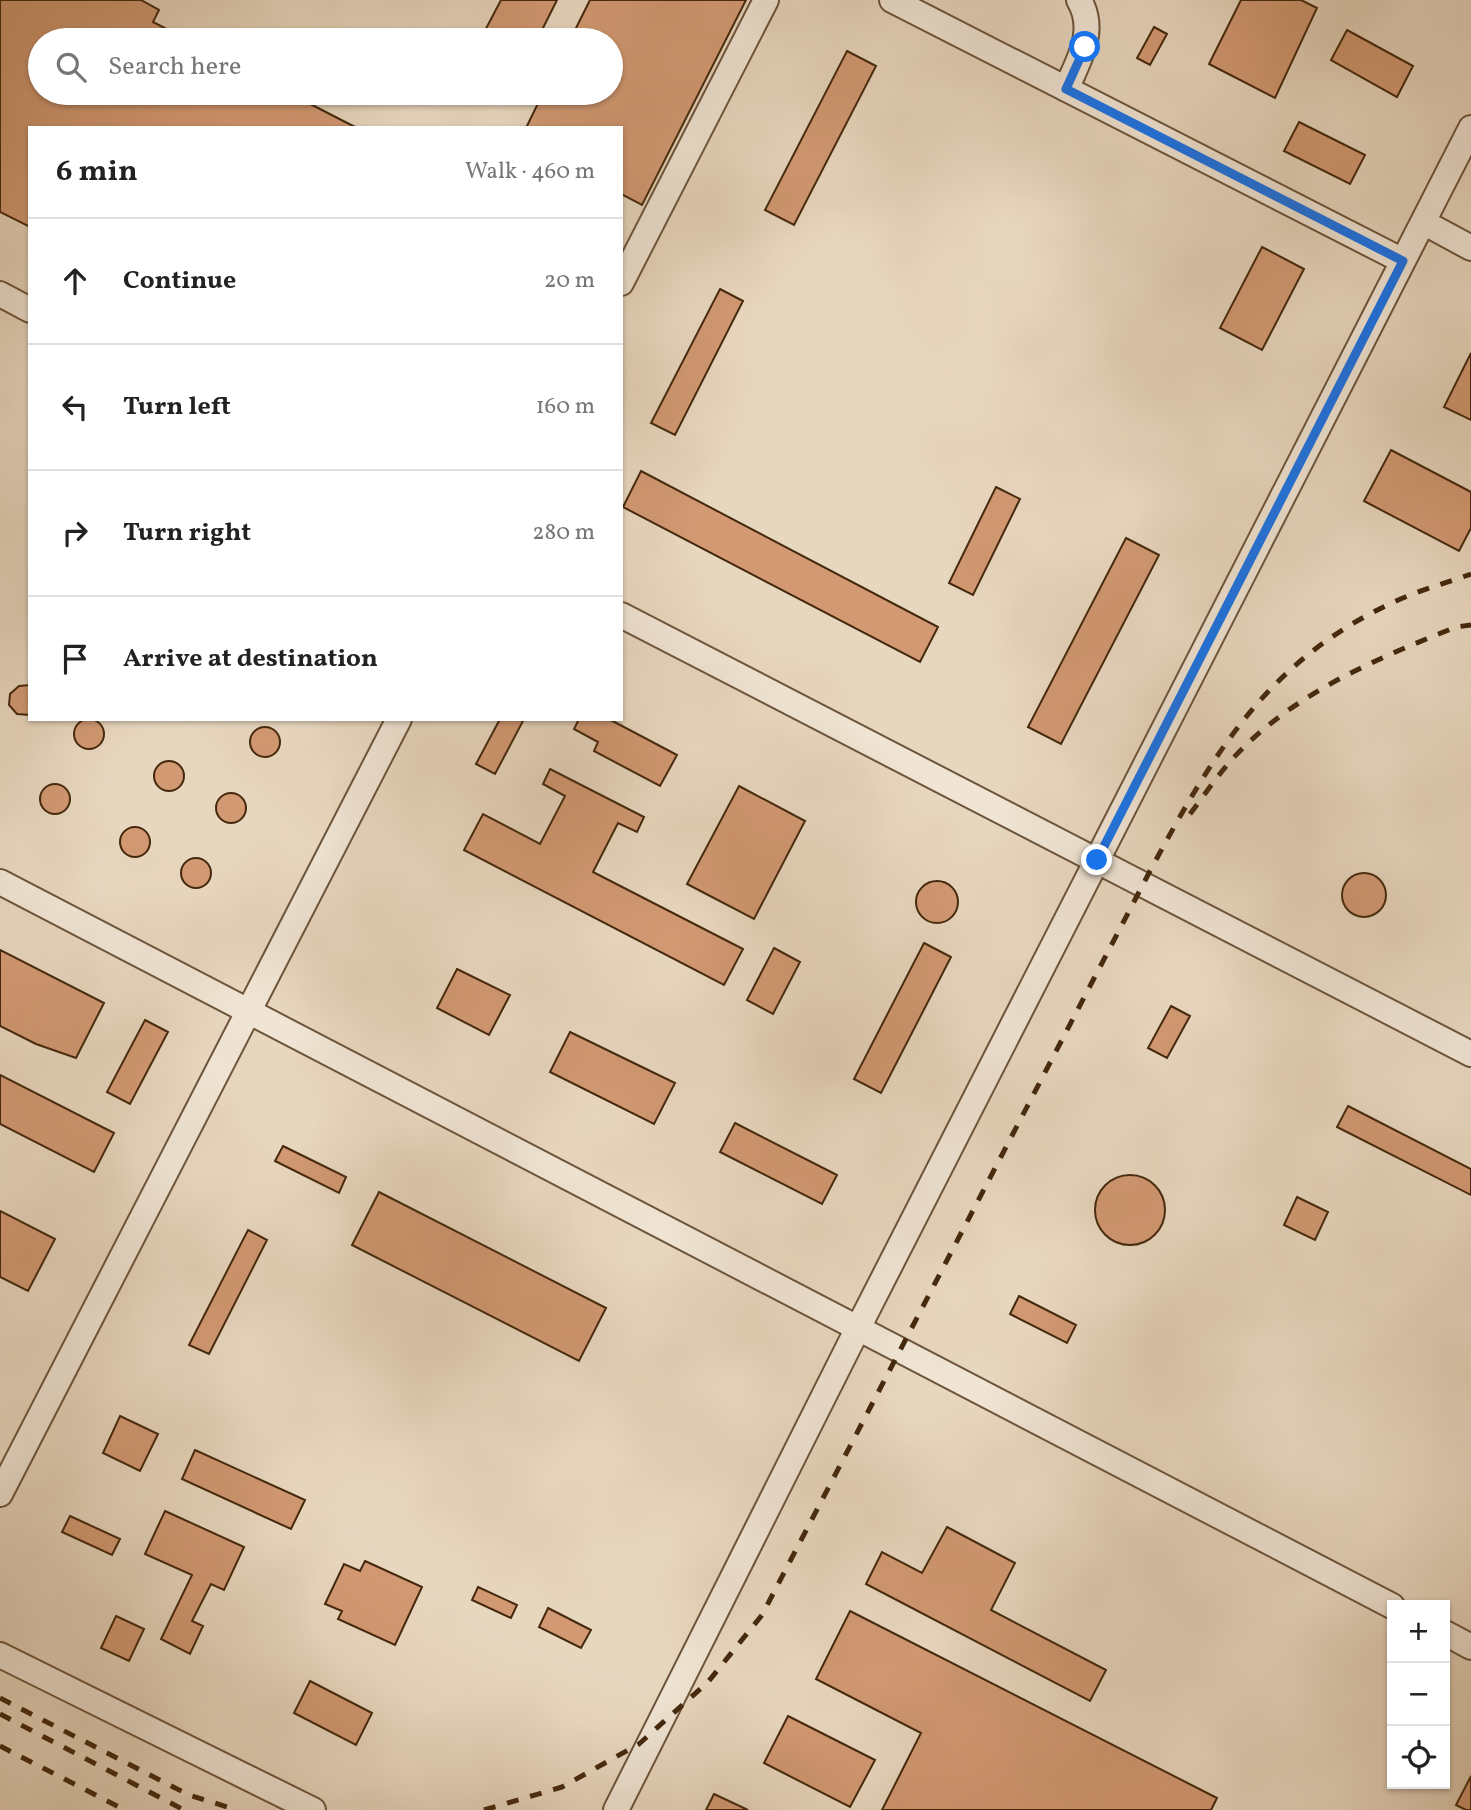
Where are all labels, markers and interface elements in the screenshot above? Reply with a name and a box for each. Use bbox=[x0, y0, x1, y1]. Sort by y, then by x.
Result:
search box bbox=[28, 28, 623, 105]
route start bbox=[1069, 31, 1100, 62]
icon: search bbox=[52, 48, 90, 86]
text: Search here bbox=[108, 49, 241, 85]
text: 6 min bbox=[56, 151, 138, 193]
text: Walk · 460 m bbox=[465, 156, 595, 188]
icon: ahead bbox=[56, 262, 94, 300]
text: Continue bbox=[123, 263, 236, 299]
text: 20 m bbox=[544, 265, 595, 297]
icon: left bbox=[56, 388, 94, 426]
text: Turn left bbox=[123, 389, 231, 425]
text: 160 m bbox=[536, 391, 595, 423]
icon: right bbox=[56, 514, 94, 552]
text: Turn right bbox=[123, 515, 251, 551]
text: 280 m bbox=[532, 517, 595, 549]
icon: arrive bbox=[56, 640, 94, 678]
text: Arrive at destination bbox=[123, 641, 378, 677]
route end bbox=[1081, 844, 1112, 875]
map controls bbox=[1387, 1600, 1450, 1789]
button: + bbox=[1387, 1600, 1450, 1663]
button: − bbox=[1387, 1663, 1450, 1726]
button: locate bbox=[1387, 1726, 1450, 1789]

